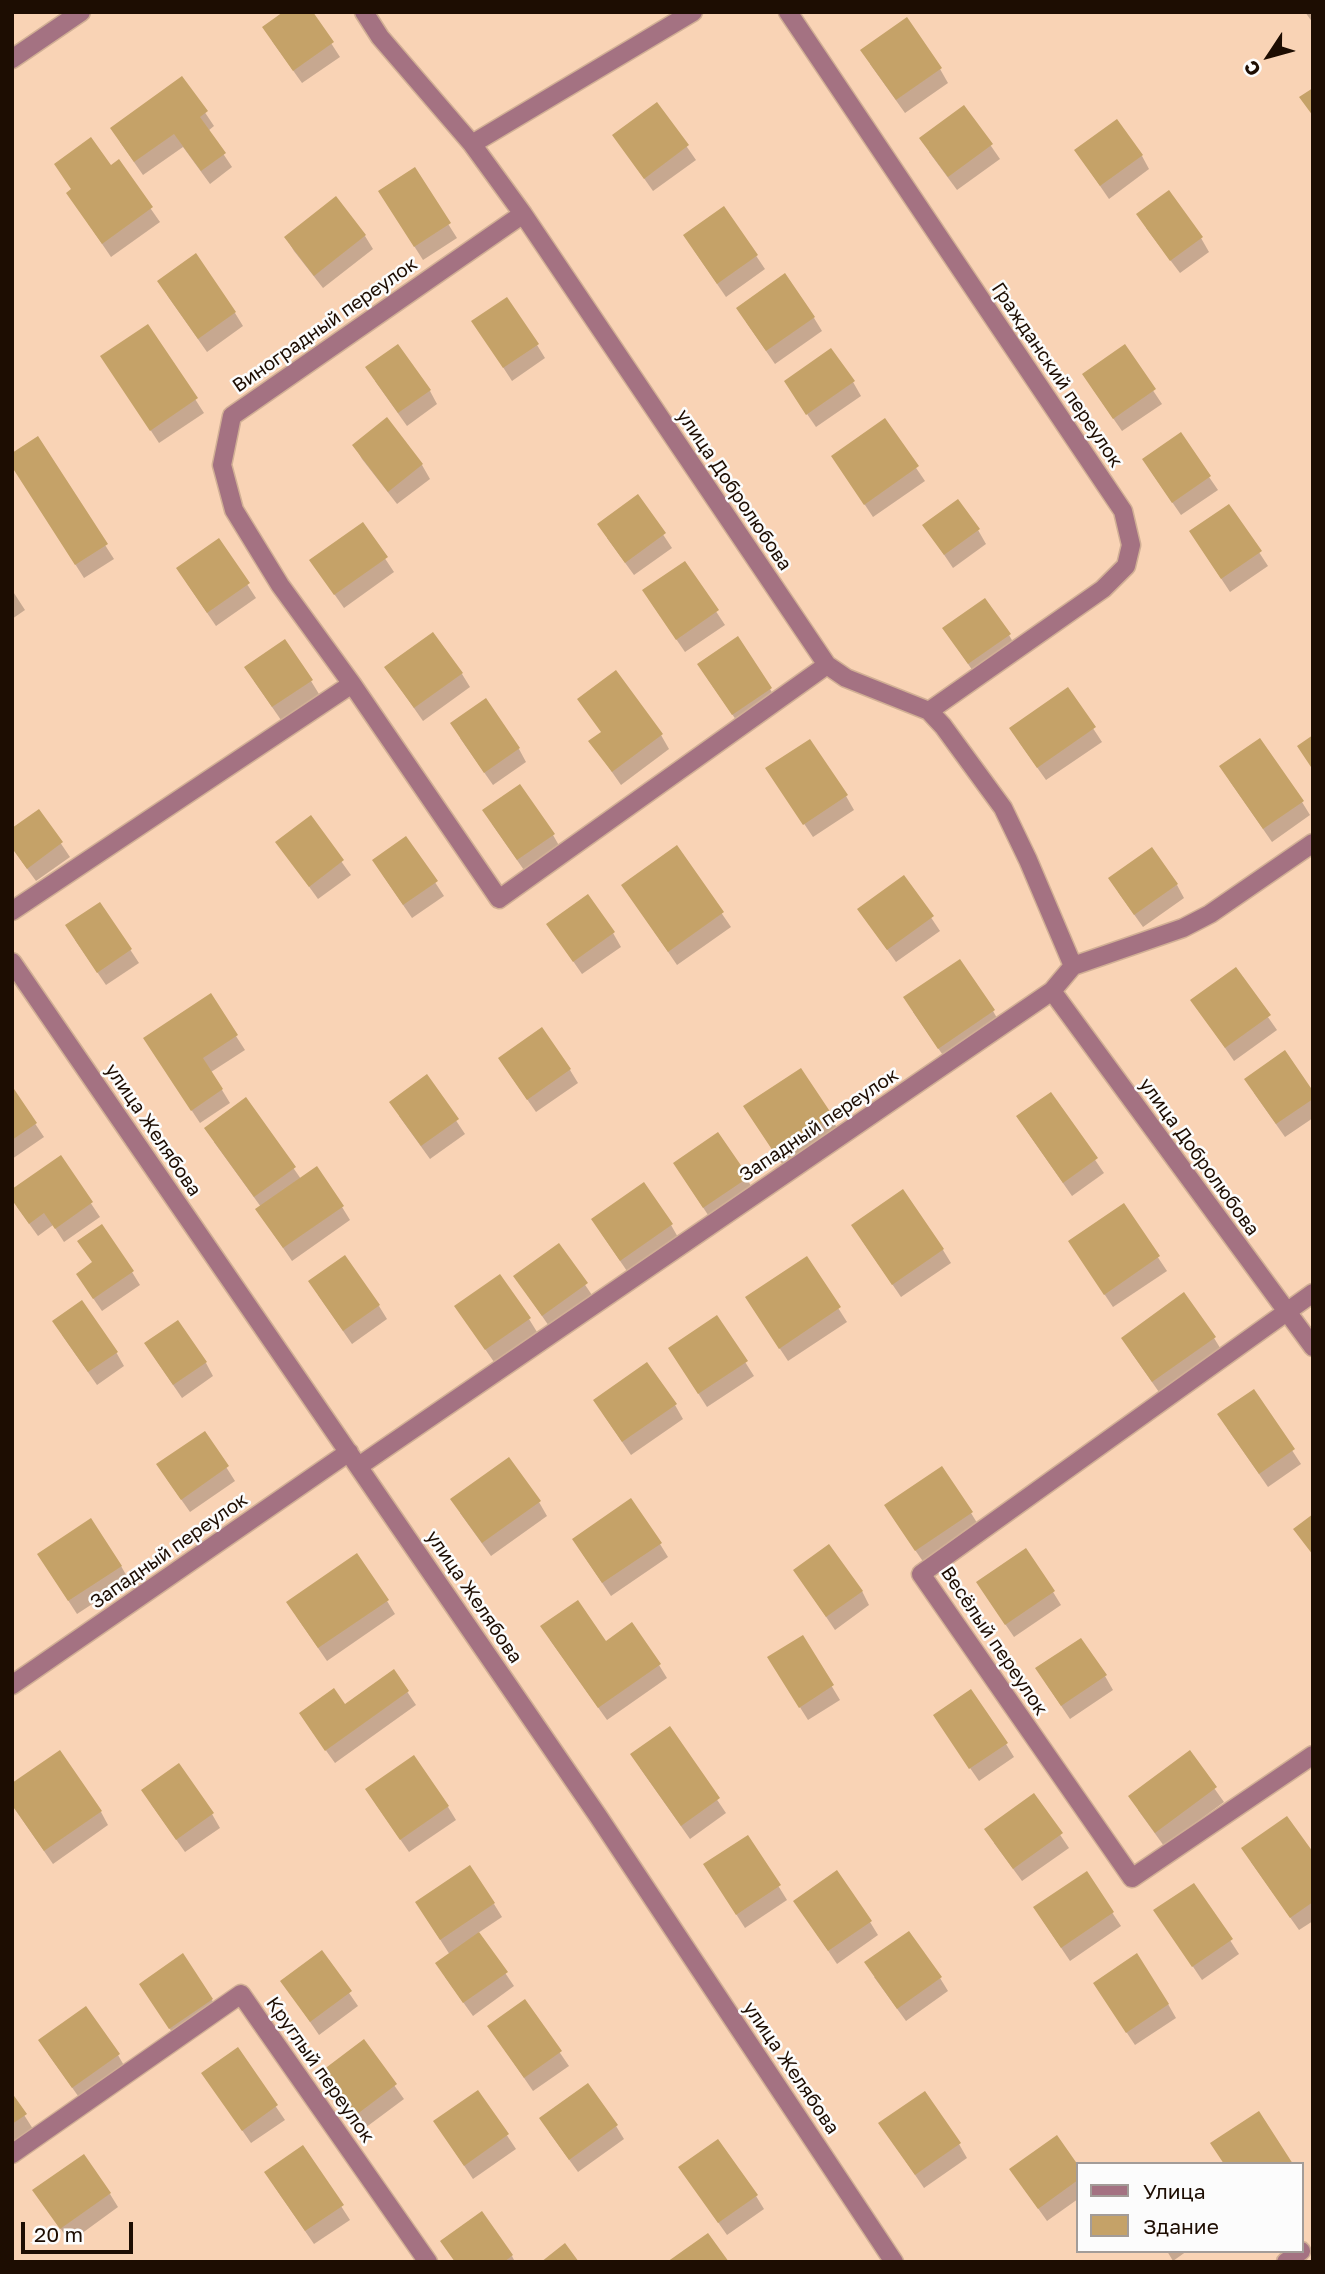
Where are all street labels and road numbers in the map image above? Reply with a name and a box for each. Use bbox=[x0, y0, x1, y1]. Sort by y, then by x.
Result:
street label: Виноградный переулок bbox=[228, 253, 422, 397]
street label: Гражданский переулок bbox=[987, 278, 1127, 472]
street label: улица Добролюбова bbox=[672, 405, 796, 575]
street label: улица Желябова bbox=[100, 1059, 206, 1201]
street label: Западный переулок bbox=[735, 1063, 903, 1187]
street label: улица Добролюбова bbox=[1134, 1074, 1264, 1240]
street label: Западный переулок bbox=[86, 1488, 252, 1614]
street label: улица Желябова bbox=[421, 1526, 527, 1668]
street label: Весёлый переулок bbox=[936, 1562, 1052, 1720]
street label: Круглый переулок bbox=[261, 1993, 379, 2147]
street label: улица Желябова bbox=[738, 1997, 844, 2139]

